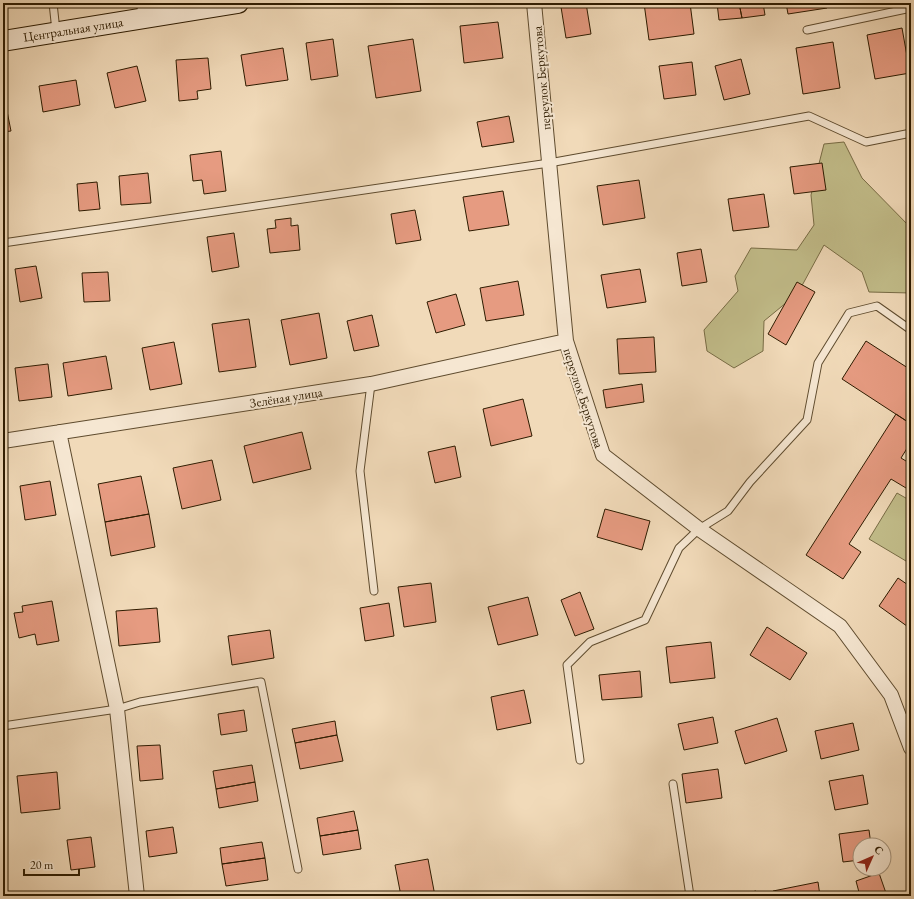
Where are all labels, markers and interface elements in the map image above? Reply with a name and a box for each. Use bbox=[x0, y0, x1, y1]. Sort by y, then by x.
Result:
street label: Центральная улица bbox=[22, 13, 125, 46]
street label: переулок Беркутова bbox=[528, 25, 555, 131]
street label: переулок Беркутова bbox=[559, 346, 608, 451]
street label: Зелёная улица bbox=[248, 383, 325, 412]
north arrow bbox=[852, 837, 892, 877]
text: С bbox=[871, 842, 887, 858]
scale bar bbox=[24, 851, 79, 877]
text: 20 m bbox=[30, 857, 54, 873]

